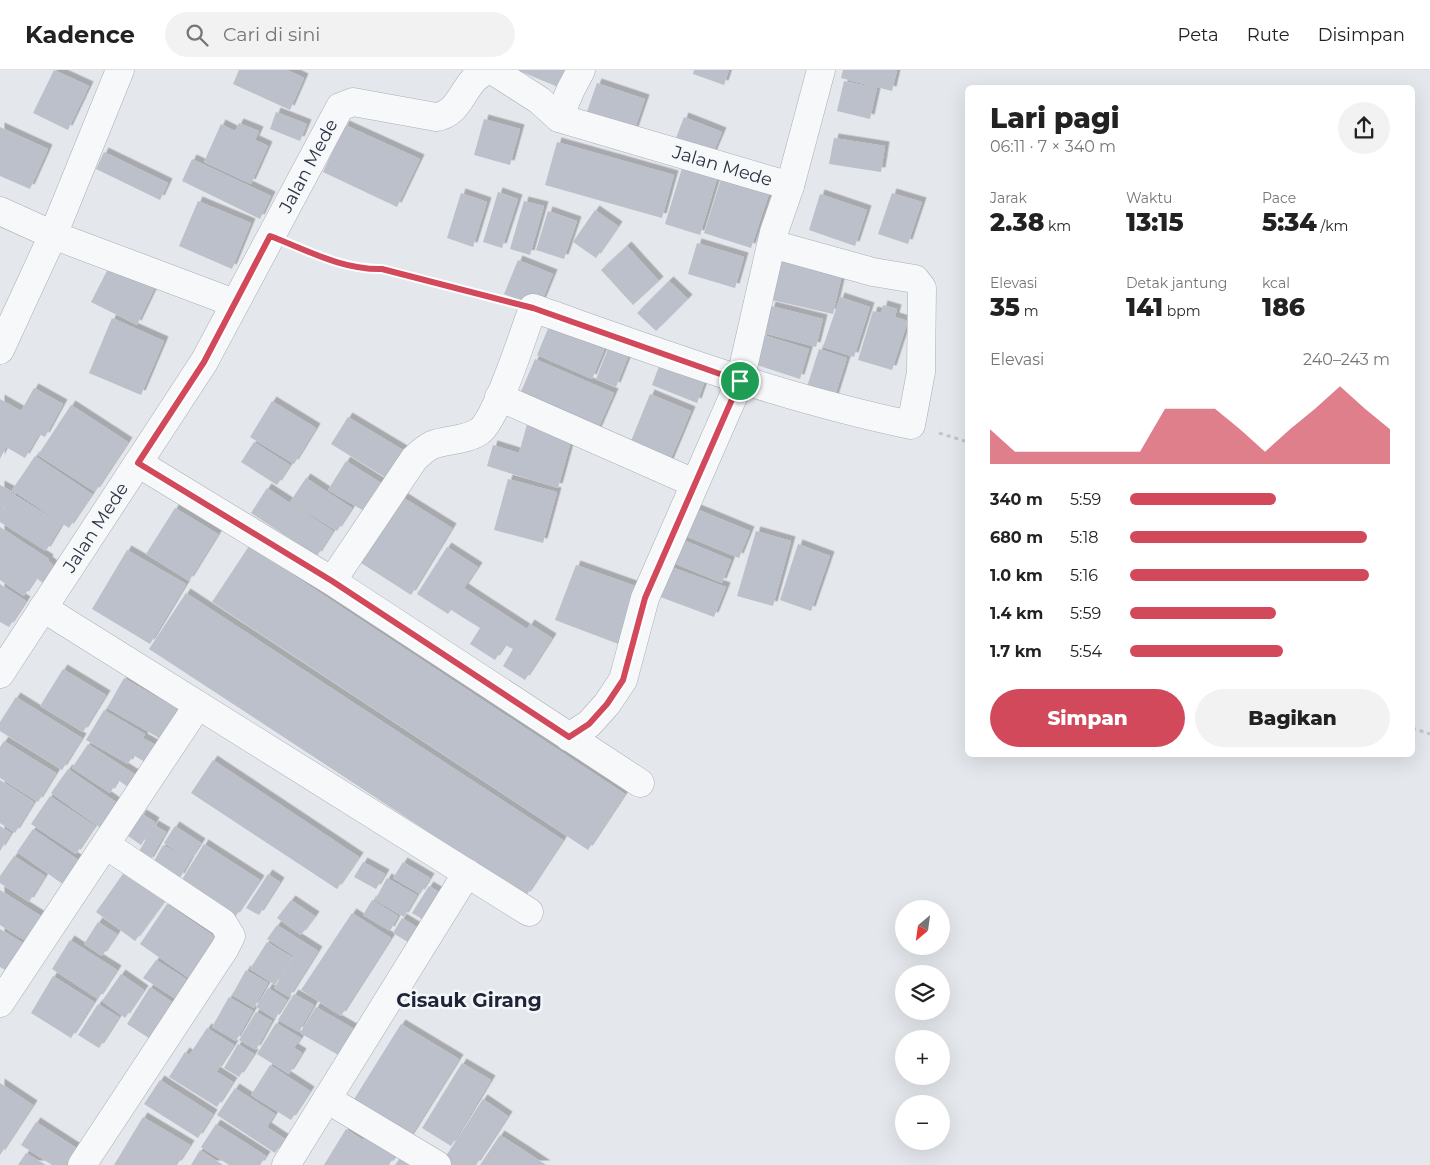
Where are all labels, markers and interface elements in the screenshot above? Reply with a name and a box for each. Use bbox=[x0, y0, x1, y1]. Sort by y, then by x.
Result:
search box bbox=[165, 12, 515, 57]
text: Kadence bbox=[25, 20, 135, 49]
icon: search bbox=[183, 21, 211, 49]
text: Cari di sini bbox=[223, 23, 320, 46]
text: Peta bbox=[1178, 24, 1219, 46]
text: Rute bbox=[1247, 24, 1290, 46]
text: Disimpan bbox=[1318, 24, 1405, 46]
text: Lari pagi bbox=[990, 101, 1120, 135]
button: share bbox=[1338, 102, 1390, 154]
street label: Jalan Mede bbox=[274, 115, 343, 218]
text: 06:11 · 7 × 340 m bbox=[990, 137, 1116, 156]
street label: Jalan Mede bbox=[669, 141, 775, 191]
text: Jarak bbox=[990, 189, 1027, 207]
text: Waktu bbox=[1126, 189, 1173, 207]
text: Pace bbox=[1262, 189, 1296, 207]
text: 2.38 bbox=[990, 207, 1044, 237]
text: 13:15 bbox=[1126, 207, 1184, 237]
text: 5:34 bbox=[1262, 207, 1317, 237]
text: km bbox=[1044, 217, 1071, 235]
text: /km bbox=[1317, 217, 1348, 235]
text: Elevasi bbox=[990, 274, 1038, 292]
text: Detak jantung bbox=[1126, 274, 1227, 292]
text: kcal bbox=[1262, 274, 1290, 292]
text: 35 bbox=[990, 292, 1020, 322]
text: 141 bbox=[1126, 292, 1163, 322]
text: 186 bbox=[1262, 292, 1305, 322]
text: m bbox=[1020, 302, 1039, 320]
text: bpm bbox=[1163, 302, 1201, 320]
text: Elevasi bbox=[990, 350, 1044, 369]
text: 240–243 m bbox=[1303, 350, 1390, 369]
pin bbox=[719, 360, 761, 402]
icon: arrive bbox=[726, 367, 754, 395]
street label: Jalan Mede bbox=[58, 478, 133, 578]
text: 340 m bbox=[990, 490, 1043, 509]
text: 5:59 bbox=[1070, 490, 1101, 509]
text: 680 m bbox=[990, 528, 1043, 547]
text: 5:18 bbox=[1070, 528, 1098, 547]
text: 1.0 km bbox=[990, 566, 1043, 585]
text: 5:16 bbox=[1070, 566, 1098, 585]
text: 1.4 km bbox=[990, 604, 1043, 623]
text: 5:59 bbox=[1070, 604, 1101, 623]
text: 1.7 km bbox=[990, 642, 1042, 661]
text: 5:54 bbox=[1070, 642, 1102, 661]
button: Simpan bbox=[990, 689, 1185, 747]
button: Bagikan bbox=[1195, 689, 1390, 747]
north arrow bbox=[895, 900, 950, 955]
map controls bbox=[895, 900, 950, 1150]
button: layers bbox=[895, 965, 950, 1020]
district label: Cisauk Girang bbox=[396, 988, 542, 1012]
button: + bbox=[895, 1030, 950, 1085]
button: − bbox=[895, 1095, 950, 1150]

